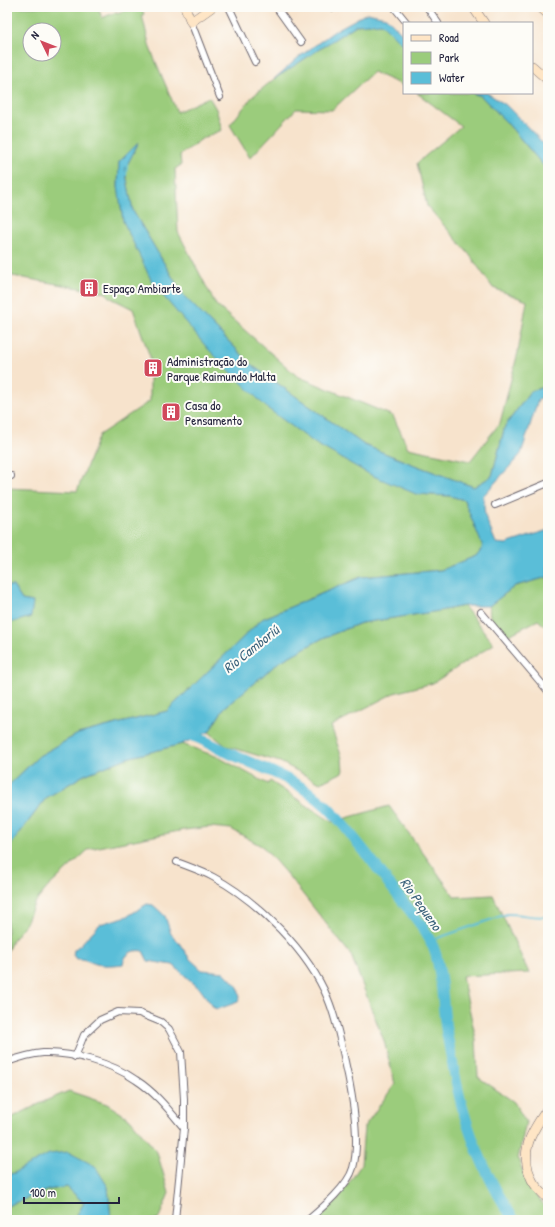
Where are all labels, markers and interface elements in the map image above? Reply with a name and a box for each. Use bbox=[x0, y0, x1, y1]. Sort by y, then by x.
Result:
north arrow bbox=[22, 22, 62, 62]
legend bbox=[403, 22, 533, 94]
text: N bbox=[28, 28, 42, 42]
text: Road bbox=[439, 29, 459, 46]
text: Park bbox=[439, 49, 459, 66]
text: Water bbox=[439, 69, 465, 86]
building icon: Espaço Ambiarte bbox=[78, 277, 100, 299]
place label: Espaço Ambiarte bbox=[103, 279, 181, 297]
place label: Administração do Parque Raimundo Malta bbox=[167, 352, 276, 385]
building icon: Administração do Parque Raimundo Malta bbox=[142, 357, 164, 379]
place label: Casa do Pensamento bbox=[185, 396, 242, 429]
building icon: Casa do Pensamento bbox=[160, 401, 182, 423]
water label: Rio Camboriú bbox=[219, 619, 284, 677]
water label: Rio Pequeno bbox=[396, 874, 447, 936]
scale bar bbox=[24, 1179, 119, 1205]
text: 100 m bbox=[30, 1184, 56, 1201]

